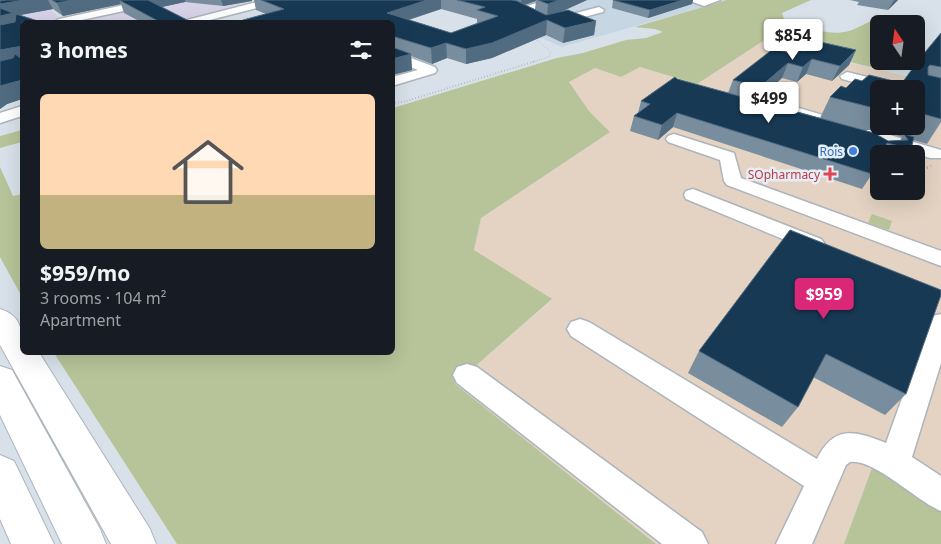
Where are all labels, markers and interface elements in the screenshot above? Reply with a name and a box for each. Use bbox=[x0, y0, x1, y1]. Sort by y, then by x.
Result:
north arrow bbox=[870, 15, 925, 70]
map controls bbox=[870, 15, 925, 200]
pin: $854 bbox=[763, 18, 823, 61]
text: $854 bbox=[775, 24, 811, 46]
text: 3 homes bbox=[40, 36, 128, 64]
icon: filters bbox=[347, 36, 375, 64]
button: + bbox=[870, 80, 925, 135]
pin: $499 bbox=[739, 82, 799, 124]
text: $499 bbox=[751, 87, 787, 109]
icon: home bbox=[163, 127, 253, 217]
place label: Rois bbox=[819, 143, 843, 160]
marker: Rois bbox=[847, 145, 859, 157]
button: − bbox=[870, 145, 925, 200]
place label: SOpharmacy bbox=[748, 166, 821, 183]
marker: SOpharmacy bbox=[824, 168, 836, 180]
text: $959/mo bbox=[40, 259, 130, 287]
pin: $959 bbox=[794, 278, 854, 320]
text: $959 bbox=[806, 283, 842, 305]
text: 3 rooms · 104 m² bbox=[40, 287, 166, 309]
text: Apartment bbox=[40, 309, 121, 331]

